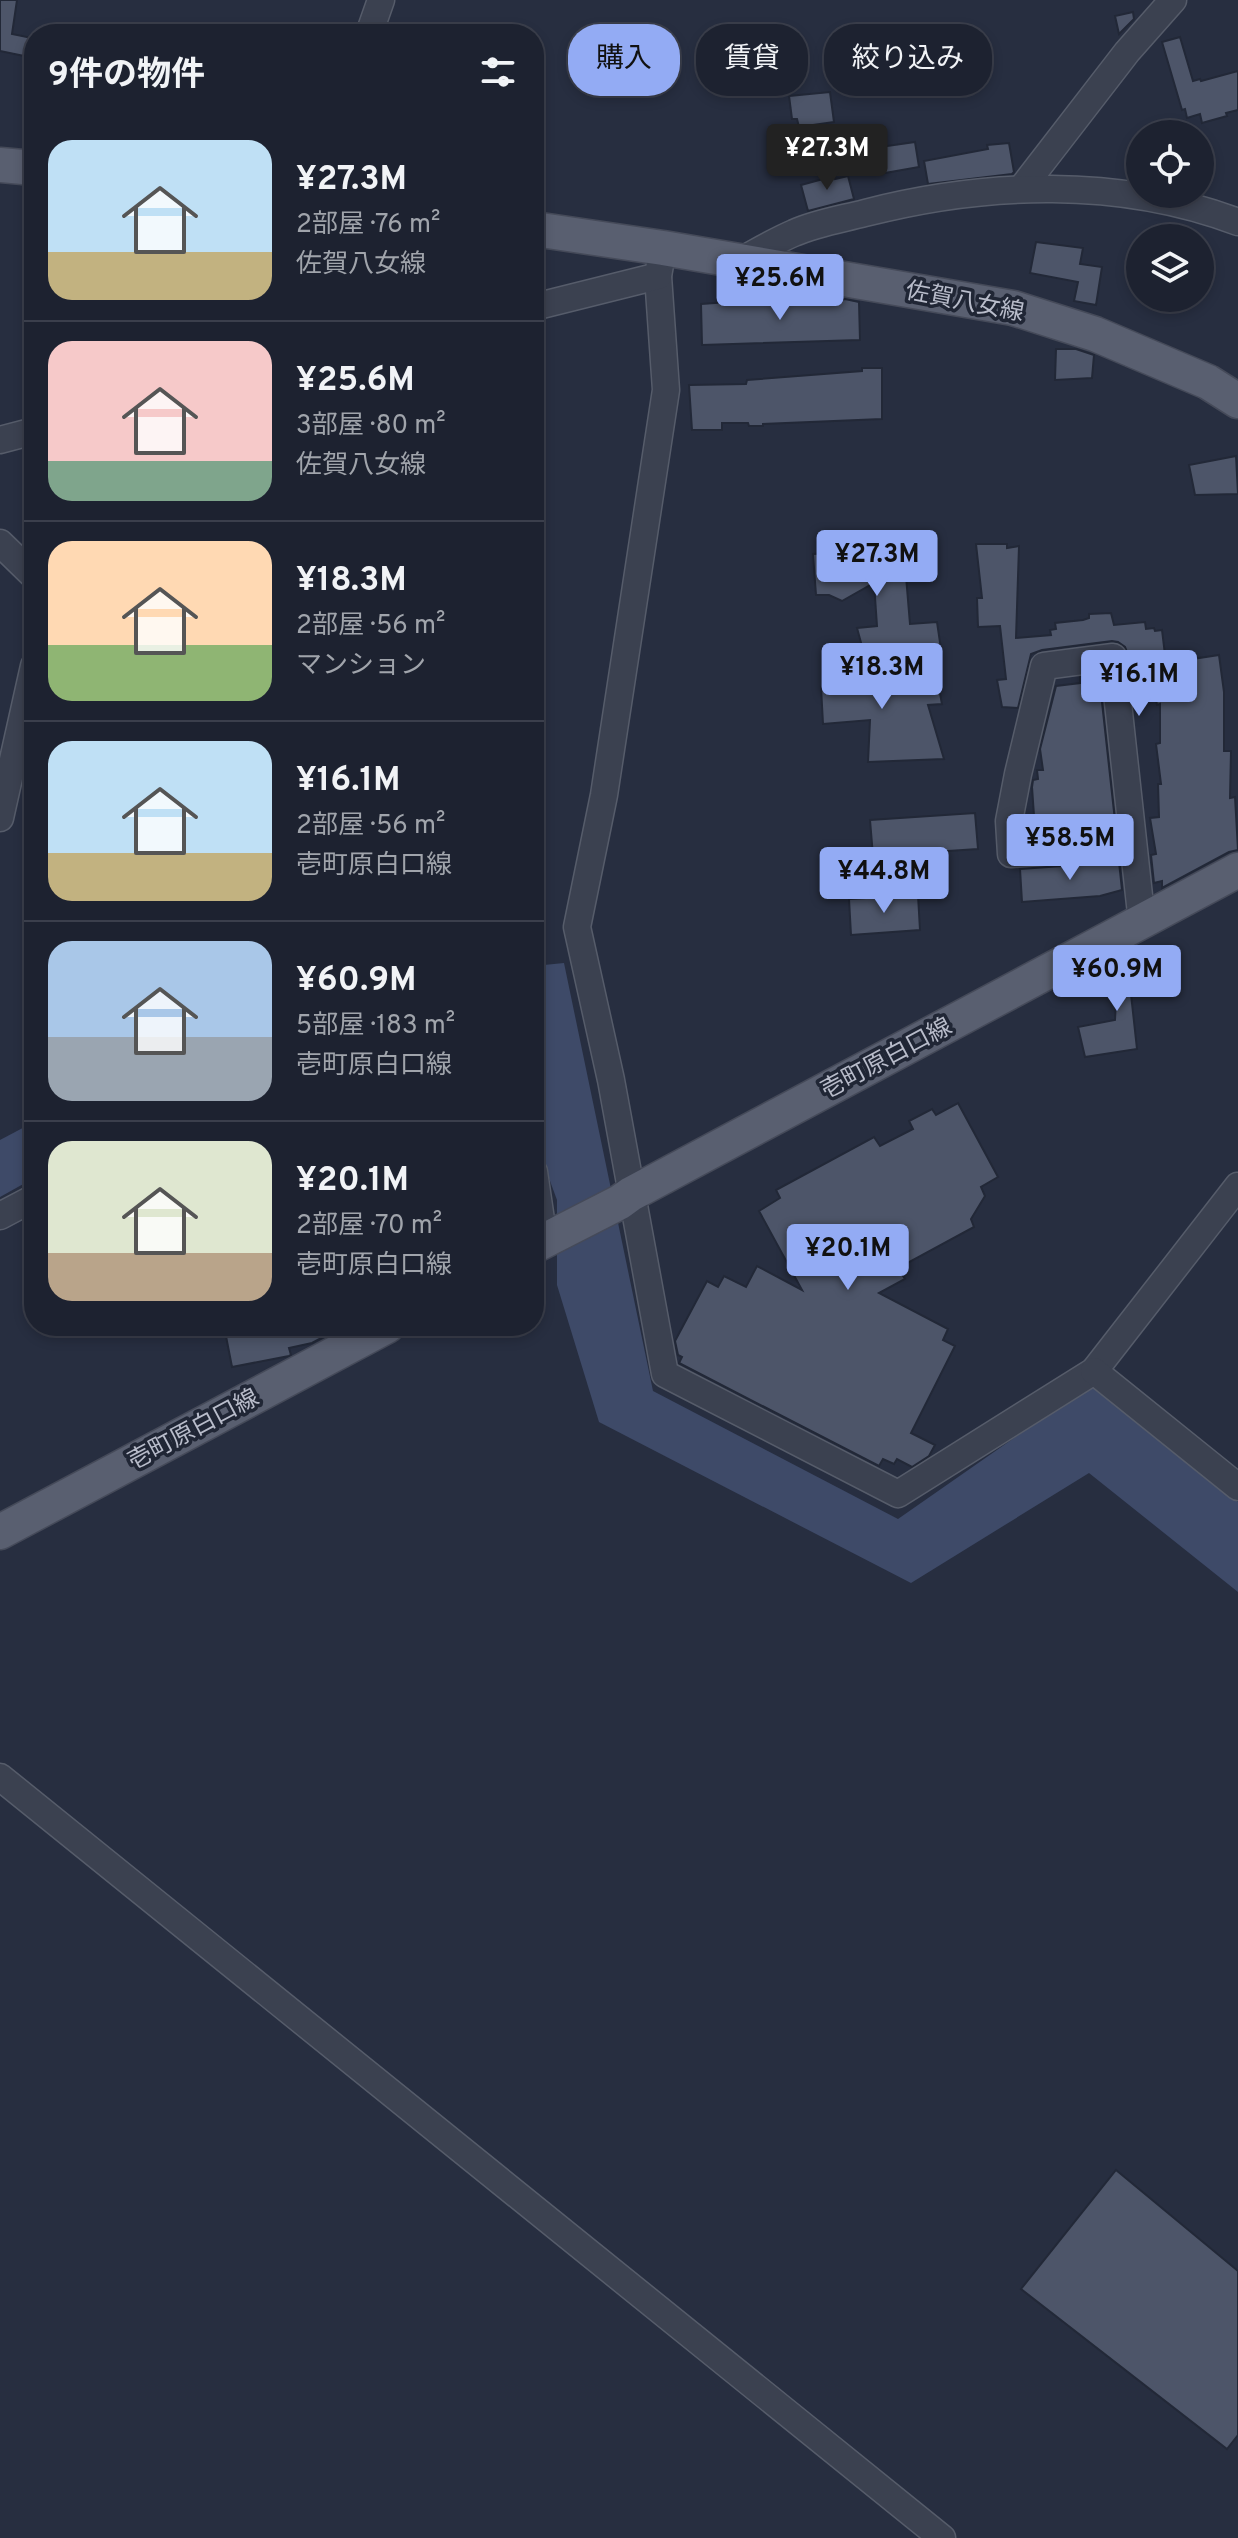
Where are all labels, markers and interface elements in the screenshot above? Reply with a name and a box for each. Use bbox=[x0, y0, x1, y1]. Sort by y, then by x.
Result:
chip: 購入 bbox=[568, 24, 680, 96]
chip: 賃貸 bbox=[696, 24, 808, 96]
chip: 絞り込み bbox=[824, 24, 992, 96]
icon: filters bbox=[476, 50, 520, 94]
text: 9件の物件 bbox=[48, 55, 205, 98]
map controls bbox=[1126, 120, 1214, 312]
button: locate bbox=[1126, 120, 1214, 208]
pin: ¥27.3M bbox=[762, 124, 892, 192]
text: ¥27.3M bbox=[785, 133, 869, 166]
text: ¥27.3M bbox=[296, 159, 407, 202]
icon: home bbox=[112, 172, 208, 268]
text: 2部屋 · 76 m² bbox=[296, 209, 440, 242]
button: layers bbox=[1126, 224, 1214, 312]
text: 佐賀八女線 bbox=[296, 249, 426, 282]
pin: ¥25.6M bbox=[715, 254, 845, 322]
text: ¥25.6M bbox=[735, 263, 825, 296]
street label: 佐賀八女線 bbox=[903, 277, 1026, 329]
text: ¥25.6M bbox=[296, 360, 415, 403]
icon: home bbox=[112, 373, 208, 469]
text: 3部屋 · 80 m² bbox=[296, 410, 446, 443]
text: 佐賀八女線 bbox=[296, 450, 426, 483]
pin: ¥27.3M bbox=[812, 530, 942, 598]
text: ¥27.3M bbox=[835, 539, 919, 572]
text: ¥18.3M bbox=[296, 560, 407, 603]
icon: home bbox=[112, 573, 208, 669]
text: 2部屋 · 56 m² bbox=[296, 610, 445, 643]
pin: ¥18.3M bbox=[817, 643, 947, 711]
text: マンション bbox=[296, 650, 426, 683]
pin: ¥16.1M bbox=[1074, 650, 1204, 718]
text: ¥18.3M bbox=[840, 652, 924, 685]
text: ¥16.1M bbox=[1099, 659, 1179, 692]
text: ¥16.1M bbox=[296, 760, 400, 803]
icon: home bbox=[112, 773, 208, 869]
text: 2部屋 · 56 m² bbox=[296, 810, 445, 843]
pin: ¥58.5M bbox=[1005, 814, 1135, 882]
text: ¥58.5M bbox=[1025, 823, 1115, 856]
pin: ¥44.8M bbox=[819, 847, 949, 915]
text: 壱町原白口線 bbox=[296, 850, 452, 883]
text: ¥44.8M bbox=[838, 856, 930, 889]
pin: ¥60.9M bbox=[1052, 945, 1182, 1013]
text: ¥60.9M bbox=[1071, 954, 1163, 987]
text: ¥60.9M bbox=[296, 960, 417, 1003]
icon: home bbox=[112, 973, 208, 1069]
text: 5部屋 · 183 m² bbox=[296, 1010, 455, 1043]
street label: 壱町原白口線 bbox=[816, 1013, 958, 1107]
text: 壱町原白口線 bbox=[296, 1050, 452, 1083]
text: ¥20.1M bbox=[296, 1160, 409, 1203]
icon: home bbox=[112, 1173, 208, 1269]
text: 2部屋 · 70 m² bbox=[296, 1210, 442, 1243]
pin: ¥20.1M bbox=[783, 1224, 913, 1292]
text: ¥20.1M bbox=[805, 1233, 891, 1266]
text: 壱町原白口線 bbox=[296, 1250, 452, 1283]
street label: 壱町原白口線 bbox=[123, 1384, 265, 1478]

